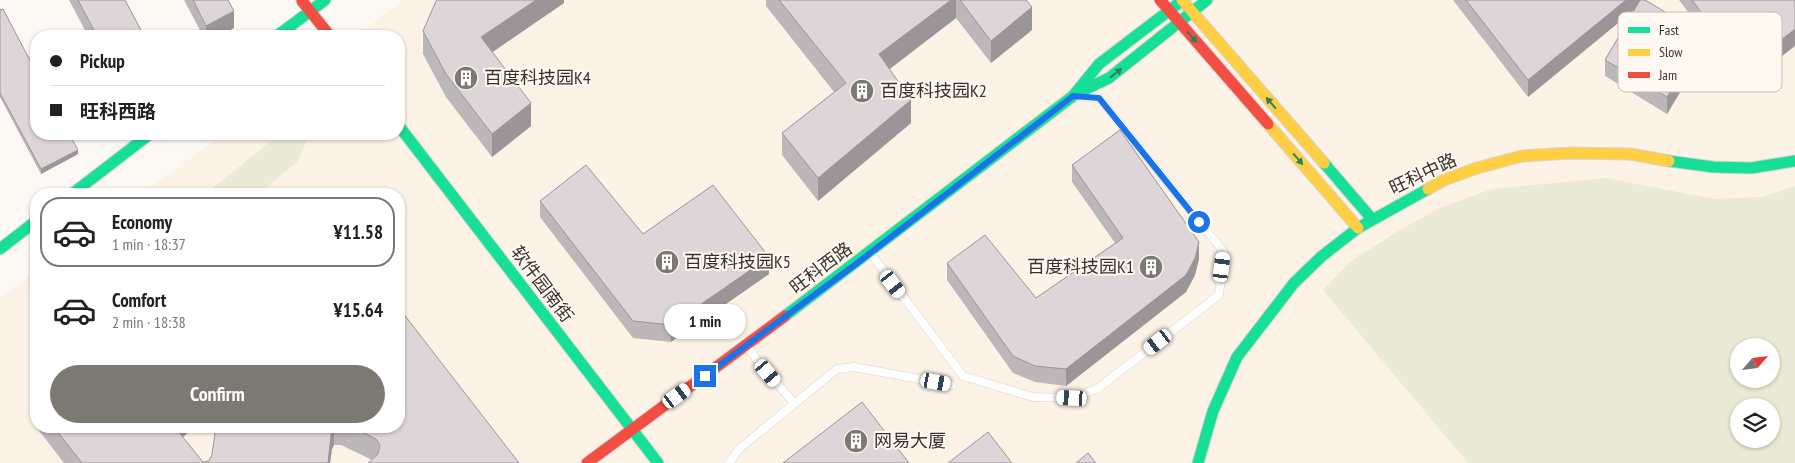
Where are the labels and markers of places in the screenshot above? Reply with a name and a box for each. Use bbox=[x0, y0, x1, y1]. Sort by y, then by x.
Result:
building icon: 百度科技园K4 bbox=[453, 65, 479, 91]
place label: 百度科技园K4 bbox=[484, 66, 591, 89]
building icon: 百度科技园K2 bbox=[849, 78, 875, 104]
place label: 百度科技园K2 bbox=[880, 79, 987, 102]
building icon: 百度科技园K5 bbox=[654, 249, 680, 275]
place label: 百度科技园K5 bbox=[684, 250, 791, 273]
building icon: 百度科技园K1 bbox=[1138, 254, 1164, 280]
place label: 百度科技园K1 bbox=[1027, 255, 1134, 278]
building icon: 网易大厦 bbox=[843, 428, 869, 454]
place label: 网易大厦 bbox=[874, 429, 946, 452]

